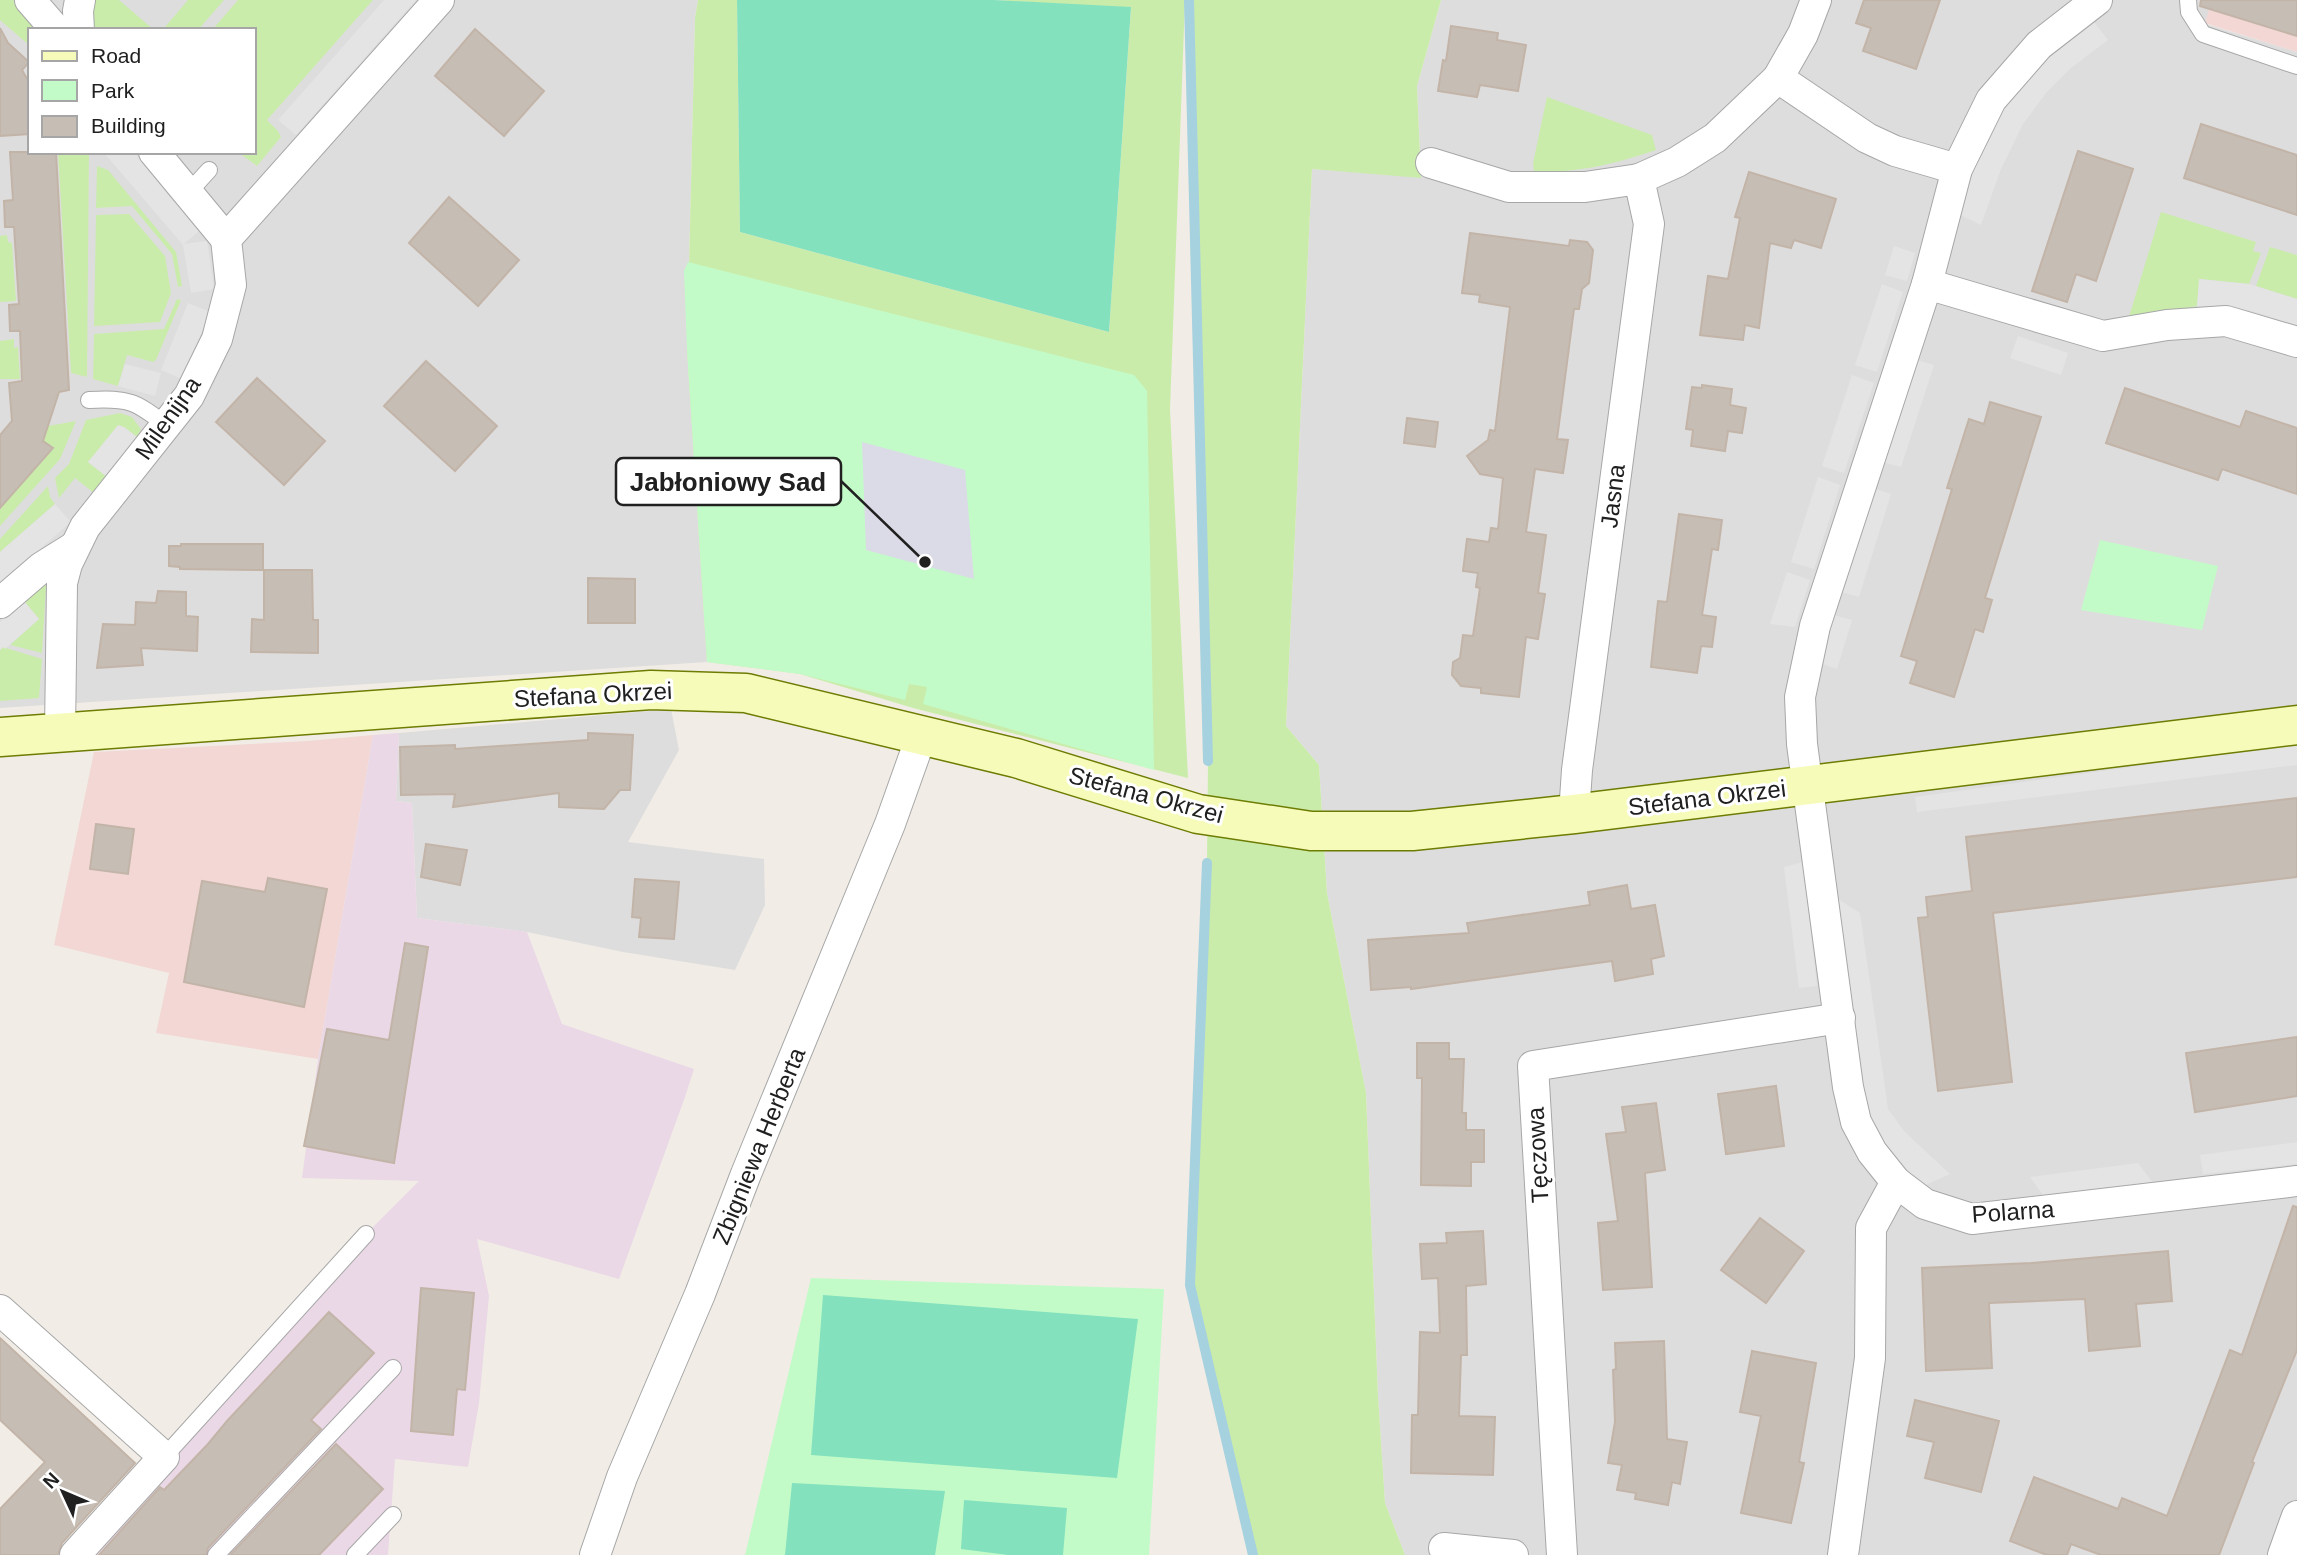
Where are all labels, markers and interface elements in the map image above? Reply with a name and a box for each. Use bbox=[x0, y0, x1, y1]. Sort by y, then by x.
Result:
legend bbox=[28, 28, 256, 154]
text: Road bbox=[91, 44, 141, 67]
text: Park bbox=[91, 79, 135, 102]
text: Building bbox=[91, 114, 166, 137]
street label: Milenijna bbox=[129, 371, 206, 464]
callout: Jabłoniowy Sad bbox=[616, 458, 841, 505]
street label: Jasna bbox=[1595, 462, 1630, 529]
text: Jabłoniowy Sad bbox=[630, 467, 826, 497]
street label: Stefana Okrzei bbox=[513, 677, 673, 712]
street label: Stefana Okrzei bbox=[1066, 761, 1226, 828]
street label: Stefana Okrzei bbox=[1627, 774, 1787, 821]
street label: Zbigniewa Herberta bbox=[707, 1043, 811, 1248]
street label: Tęczowa bbox=[1521, 1106, 1553, 1204]
street label: Polarna bbox=[1971, 1195, 2056, 1228]
north arrow bbox=[28, 1457, 98, 1527]
text: N bbox=[39, 1468, 63, 1493]

